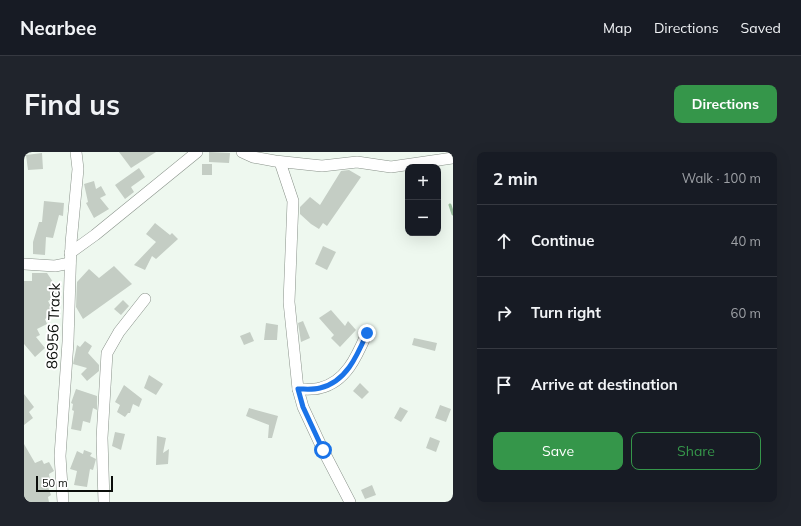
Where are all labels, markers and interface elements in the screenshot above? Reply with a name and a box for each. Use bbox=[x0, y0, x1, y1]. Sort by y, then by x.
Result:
text: Nearbee bbox=[20, 16, 97, 40]
text: Map bbox=[603, 19, 632, 37]
text: Directions bbox=[654, 19, 719, 37]
text: Saved bbox=[741, 19, 781, 37]
button: Directions bbox=[674, 85, 777, 123]
text: Find us bbox=[24, 87, 120, 122]
map controls bbox=[405, 164, 441, 236]
button: + bbox=[405, 164, 441, 200]
text: 2 min bbox=[493, 168, 538, 189]
text: Walk · 100 m bbox=[682, 170, 761, 186]
button: − bbox=[405, 200, 441, 236]
icon: ahead bbox=[493, 230, 515, 252]
text: Continue bbox=[531, 231, 594, 250]
text: 40 m bbox=[731, 233, 761, 249]
street label: 86956 Track bbox=[42, 282, 64, 369]
icon: right bbox=[493, 302, 515, 324]
text: Turn right bbox=[531, 303, 601, 322]
text: 60 m bbox=[731, 305, 761, 321]
route end bbox=[358, 324, 376, 342]
icon: arrive bbox=[493, 374, 515, 396]
text: Arrive at destination bbox=[531, 375, 678, 394]
button: Save bbox=[493, 432, 623, 470]
button: Share bbox=[631, 432, 761, 470]
route start bbox=[314, 441, 332, 459]
scale bar bbox=[36, 474, 113, 493]
text: 50 m bbox=[42, 476, 68, 490]

